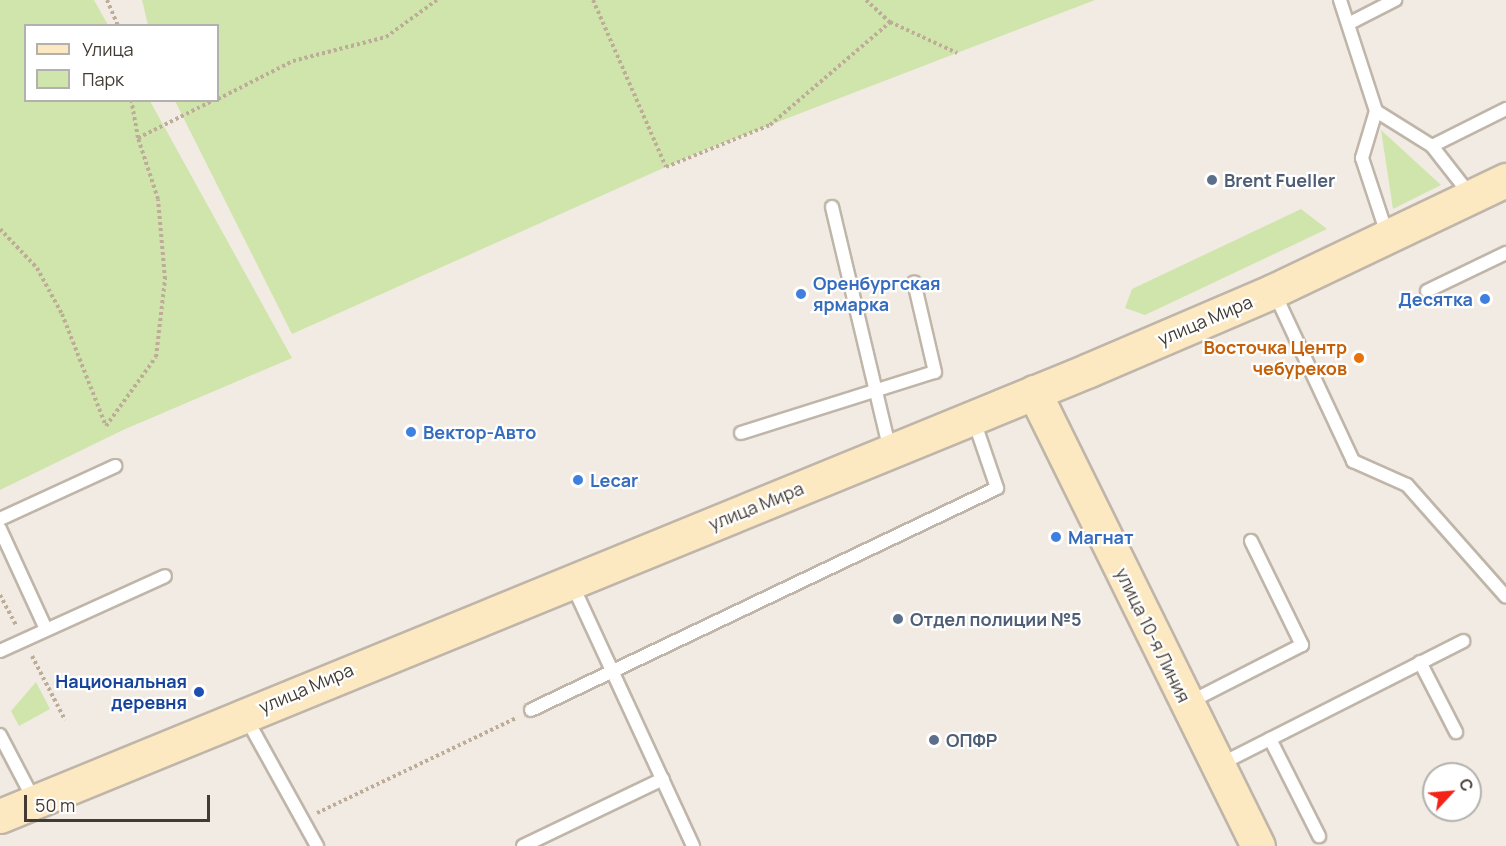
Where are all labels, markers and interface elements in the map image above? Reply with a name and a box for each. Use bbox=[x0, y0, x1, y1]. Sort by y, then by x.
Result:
legend bbox=[24, 24, 219, 102]
text: Улица bbox=[82, 37, 134, 61]
text: Парк bbox=[82, 67, 124, 91]
place label: Brent Fueller bbox=[1224, 169, 1335, 191]
marker: Brent Fueller bbox=[1205, 173, 1219, 187]
place label: Оренбургская ярмарка bbox=[813, 273, 941, 316]
marker: Оренбургская ярмарка bbox=[794, 287, 808, 301]
place label: Десятка bbox=[1398, 288, 1473, 310]
street label: улица Мира bbox=[1155, 290, 1255, 350]
marker: Десятка bbox=[1478, 292, 1492, 306]
place label: Восточка Центр чебуреков bbox=[1204, 337, 1347, 380]
marker: Восточка Центр чебуреков bbox=[1352, 351, 1366, 365]
place label: Вектор-Авто bbox=[423, 421, 536, 443]
marker: Вектор-Авто bbox=[404, 425, 418, 439]
place label: Lecar bbox=[590, 469, 638, 491]
marker: Lecar bbox=[571, 473, 585, 487]
street label: улица Мира bbox=[705, 477, 807, 535]
place label: Магнат bbox=[1068, 526, 1134, 548]
marker: Магнат bbox=[1049, 530, 1063, 544]
street label: улица 10-я Линия bbox=[1111, 564, 1195, 706]
place label: Отдел полиции №5 bbox=[910, 608, 1082, 630]
marker: Отдел полиции №5 bbox=[891, 612, 905, 626]
street label: улица Мира bbox=[256, 658, 356, 718]
place label: Национальная деревня bbox=[55, 671, 187, 714]
marker: Национальная деревня bbox=[192, 685, 206, 699]
place label: ОПФР bbox=[946, 729, 997, 751]
marker: ОПФР bbox=[927, 733, 941, 747]
north arrow bbox=[1422, 762, 1482, 822]
text: С bbox=[1454, 775, 1479, 795]
scale bar bbox=[27, 783, 213, 821]
text: 50 m bbox=[35, 793, 75, 817]

